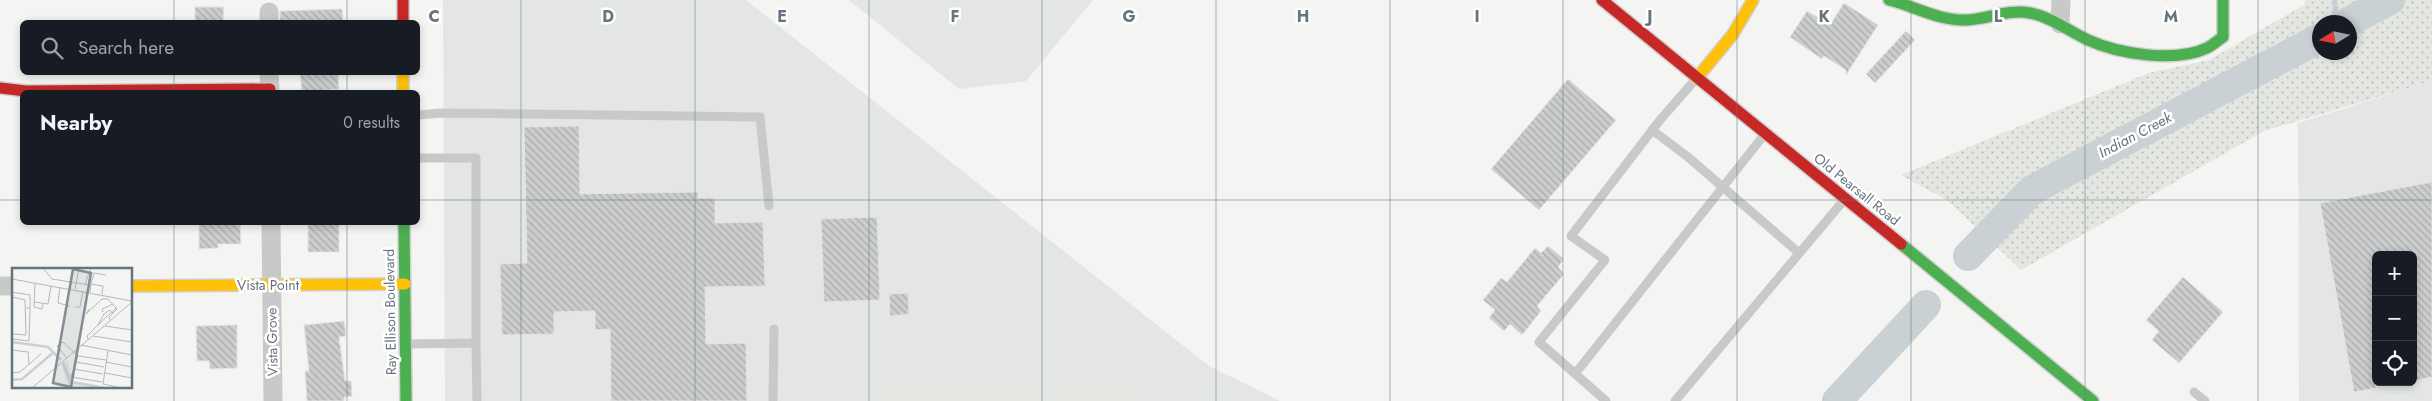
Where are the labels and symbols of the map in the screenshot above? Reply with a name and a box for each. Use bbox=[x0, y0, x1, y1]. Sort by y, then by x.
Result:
text: C bbox=[428, 5, 440, 28]
text: D bbox=[602, 5, 614, 28]
text: E bbox=[777, 5, 787, 28]
text: F bbox=[951, 5, 959, 28]
text: G bbox=[1122, 5, 1136, 28]
text: H bbox=[1297, 5, 1309, 28]
text: I bbox=[1474, 5, 1480, 28]
text: J bbox=[1644, 5, 1653, 28]
text: K bbox=[1818, 5, 1830, 28]
text: L bbox=[1994, 5, 2003, 28]
text: M bbox=[2164, 5, 2178, 28]
north arrow bbox=[2312, 15, 2357, 60]
water label: Indian Creek bbox=[2095, 106, 2176, 163]
street label: Old Pearsall Road bbox=[1810, 148, 1904, 230]
street label: Ray Ellison Boulevard bbox=[379, 249, 401, 375]
inset map bbox=[12, 268, 132, 388]
street label: Vista Point bbox=[237, 275, 300, 295]
street label: Vista Grove bbox=[261, 307, 283, 377]

